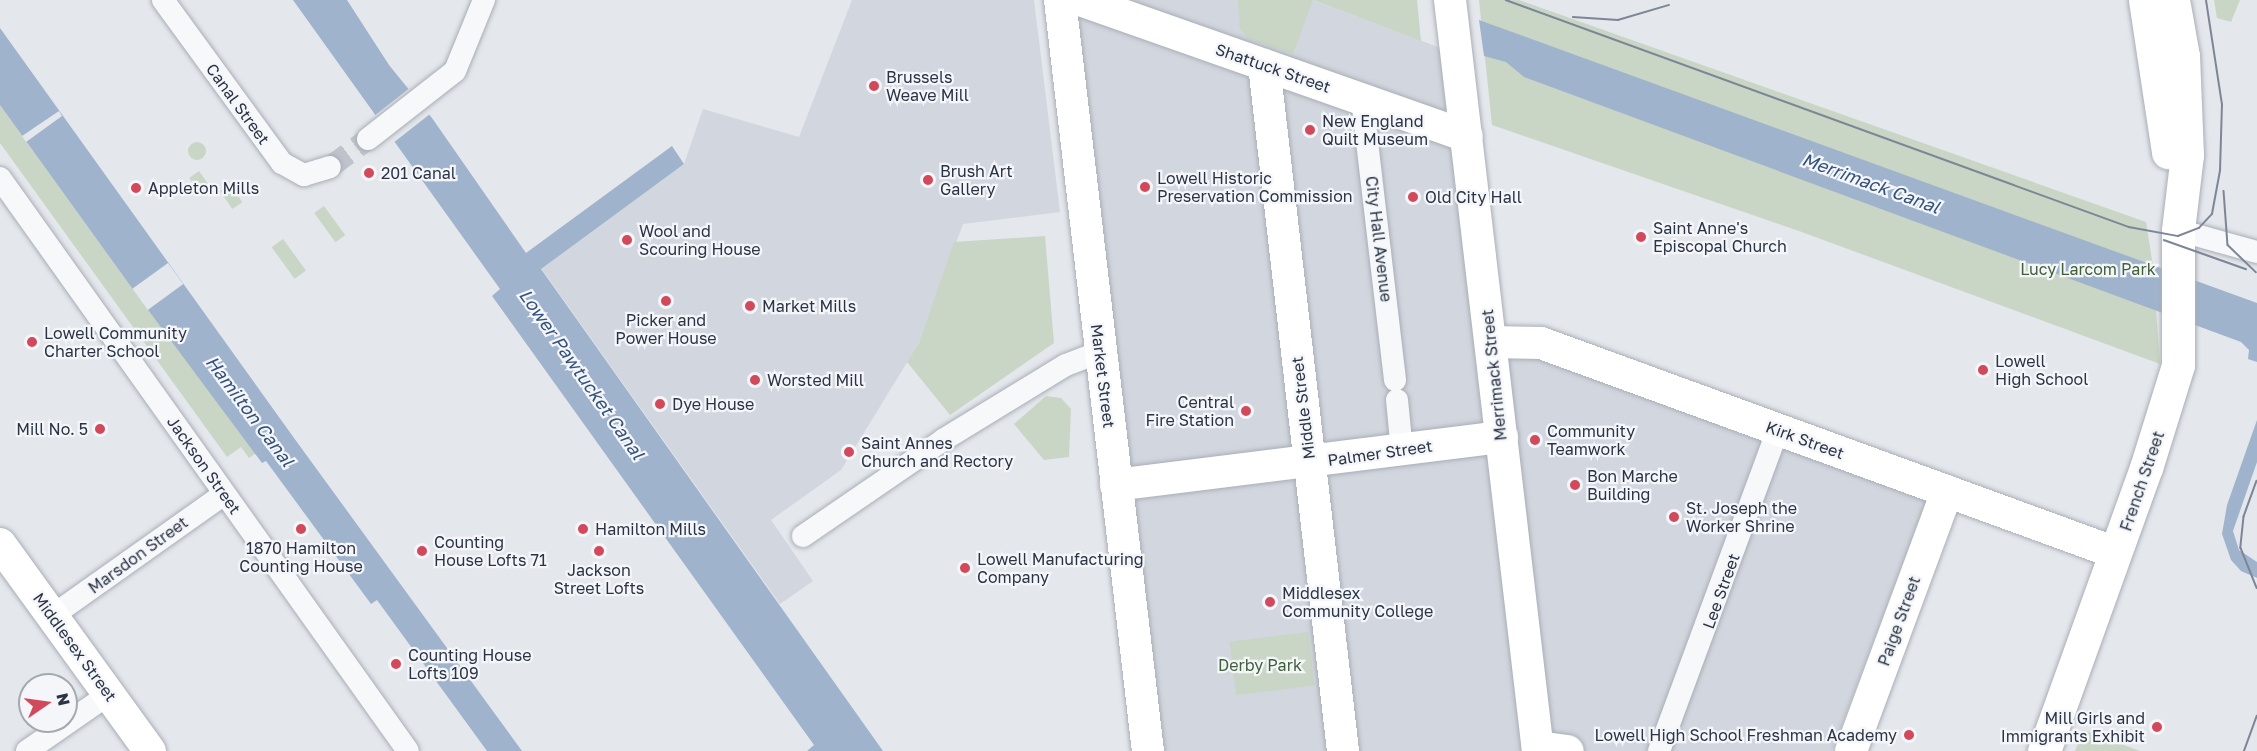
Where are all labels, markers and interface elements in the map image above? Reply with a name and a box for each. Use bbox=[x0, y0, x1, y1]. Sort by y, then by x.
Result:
street label: Shattuck Street bbox=[1213, 39, 1333, 97]
street label: Canal Street bbox=[202, 60, 274, 148]
place label: Brussels Weave Mill bbox=[886, 67, 969, 105]
marker: Brussels Weave Mill bbox=[867, 79, 881, 93]
place label: New England Quilt Museum bbox=[1322, 111, 1428, 149]
marker: New England Quilt Museum bbox=[1303, 123, 1317, 137]
water label: Merrimack Canal bbox=[1799, 148, 1943, 218]
place label: Brush Art Gallery bbox=[940, 161, 1013, 199]
place label: 201 Canal bbox=[381, 163, 456, 183]
marker: 201 Canal bbox=[362, 166, 376, 180]
place label: Lowell Historic Preservation Commission bbox=[1157, 168, 1353, 206]
marker: Brush Art Gallery bbox=[921, 173, 935, 187]
street label: City Hall Avenue bbox=[1362, 175, 1396, 303]
place label: Appleton Mills bbox=[148, 178, 259, 198]
marker: Lowell Historic Preservation Commission bbox=[1138, 180, 1152, 194]
marker: Appleton Mills bbox=[129, 181, 143, 195]
place label: Old City Hall bbox=[1425, 187, 1522, 207]
marker: Old City Hall bbox=[1406, 190, 1420, 204]
place label: Saint Anne's Episcopal Church bbox=[1653, 218, 1787, 256]
place label: Wool and Scouring House bbox=[639, 221, 761, 259]
marker: Saint Anne's Episcopal Church bbox=[1634, 230, 1648, 244]
marker: Wool and Scouring House bbox=[620, 233, 634, 247]
park label: Lucy Larcom Park bbox=[2020, 259, 2156, 279]
water label: Lower Pawtucket Canal bbox=[515, 285, 649, 463]
marker: Picker and Power House bbox=[659, 294, 673, 308]
place label: Market Mills bbox=[762, 296, 856, 316]
marker: Market Mills bbox=[743, 299, 757, 313]
street label: Merrimack Street bbox=[1478, 308, 1510, 442]
place label: Picker and Power House bbox=[615, 310, 717, 348]
place label: Lowell Community Charter School bbox=[44, 323, 187, 361]
street label: Market Street bbox=[1087, 323, 1119, 429]
marker: Lowell Community Charter School bbox=[25, 335, 39, 349]
water label: Hamilton Canal bbox=[201, 351, 299, 471]
place label: Lowell High School bbox=[1995, 351, 2088, 389]
street label: Middle Street bbox=[1287, 356, 1319, 460]
marker: Lowell High School bbox=[1976, 363, 1990, 377]
place label: Worsted Mill bbox=[767, 370, 864, 390]
marker: Worsted Mill bbox=[748, 373, 762, 387]
place label: Central Fire Station bbox=[1146, 392, 1234, 430]
place label: Dye House bbox=[672, 394, 754, 414]
marker: Dye House bbox=[653, 397, 667, 411]
marker: Central Fire Station bbox=[1239, 404, 1253, 418]
street label: Jackson Street bbox=[163, 412, 245, 518]
street label: Kirk Street bbox=[1763, 417, 1847, 463]
place label: Mill No. 5 bbox=[16, 419, 88, 439]
place label: Community Teamwork bbox=[1547, 421, 1635, 459]
marker: Mill No. 5 bbox=[93, 422, 107, 436]
street label: French Street bbox=[2116, 428, 2168, 534]
place label: Saint Annes Church and Rectory bbox=[861, 433, 1013, 471]
marker: Community Teamwork bbox=[1528, 433, 1542, 447]
street label: Palmer Street bbox=[1326, 436, 1434, 470]
marker: Saint Annes Church and Rectory bbox=[842, 445, 856, 459]
place label: Bon Marche Building bbox=[1587, 466, 1678, 504]
marker: Bon Marche Building bbox=[1568, 478, 1582, 492]
place label: St. Joseph the Worker Shrine bbox=[1686, 498, 1797, 536]
marker: St. Joseph the Worker Shrine bbox=[1667, 510, 1681, 524]
street label: Marsdon Street bbox=[85, 513, 191, 597]
place label: Hamilton Mills bbox=[595, 519, 706, 539]
marker: 1870 Hamilton Counting House bbox=[294, 522, 308, 536]
marker: Hamilton Mills bbox=[576, 522, 590, 536]
place label: Counting House Lofts 71 bbox=[434, 532, 547, 570]
place label: 1870 Hamilton Counting House bbox=[239, 538, 363, 576]
marker: Counting House Lofts 71 bbox=[415, 544, 429, 558]
marker: Jackson Street Lofts bbox=[592, 544, 606, 558]
place label: Lowell Manufacturing Company bbox=[977, 549, 1144, 587]
street label: Lee Street bbox=[1698, 551, 1744, 631]
place label: Jackson Street Lofts bbox=[554, 560, 644, 598]
marker: Lowell Manufacturing Company bbox=[958, 561, 972, 575]
street label: Paige Street bbox=[1874, 573, 1924, 669]
place label: Middlesex Community College bbox=[1282, 583, 1433, 621]
street label: Middlesex Street bbox=[29, 589, 121, 705]
marker: Middlesex Community College bbox=[1263, 595, 1277, 609]
place label: Counting House Lofts 109 bbox=[408, 645, 531, 683]
park label: Derby Park bbox=[1218, 655, 1302, 675]
marker: Counting House Lofts 109 bbox=[389, 657, 403, 671]
north arrow bbox=[18, 673, 78, 733]
text: N bbox=[52, 691, 75, 708]
place label: Mill Girls and Immigrants Exhibit bbox=[2001, 708, 2145, 746]
marker: Mill Girls and Immigrants Exhibit bbox=[2150, 720, 2164, 734]
place label: Lowell High School Freshman Academy bbox=[1595, 725, 1897, 745]
marker: Lowell High School Freshman Academy bbox=[1902, 728, 1916, 742]

